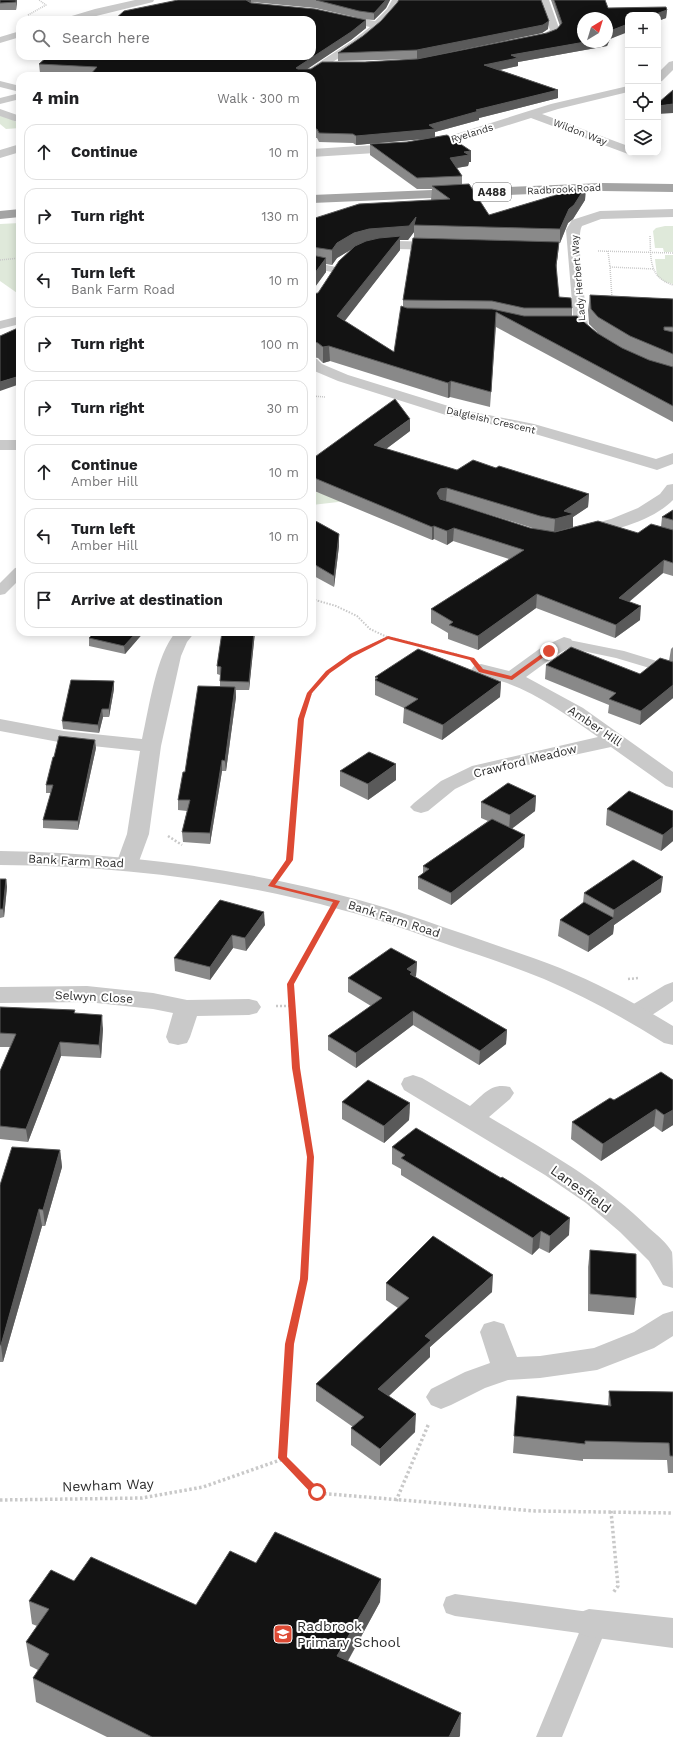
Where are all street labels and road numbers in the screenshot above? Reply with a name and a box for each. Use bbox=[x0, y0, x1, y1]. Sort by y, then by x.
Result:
street label: Wildon Way bbox=[552, 117, 609, 148]
street label: Ryelands bbox=[450, 121, 494, 145]
street label: Radbrook Road bbox=[527, 182, 601, 196]
road number: A488 bbox=[473, 183, 511, 201]
street label: Lady Herbert Way bbox=[569, 234, 587, 321]
street label: Dalgleish Crescent bbox=[445, 404, 537, 436]
street label: Amber Hill bbox=[565, 703, 625, 749]
street label: Crawford Meadow bbox=[472, 741, 578, 781]
street label: Bank Farm Road bbox=[28, 851, 124, 871]
street label: Bank Farm Road bbox=[346, 898, 442, 940]
street label: Selwyn Close bbox=[55, 988, 133, 1006]
street label: Lanesfield bbox=[548, 1162, 614, 1216]
street label: Newham Way bbox=[62, 1475, 155, 1495]

